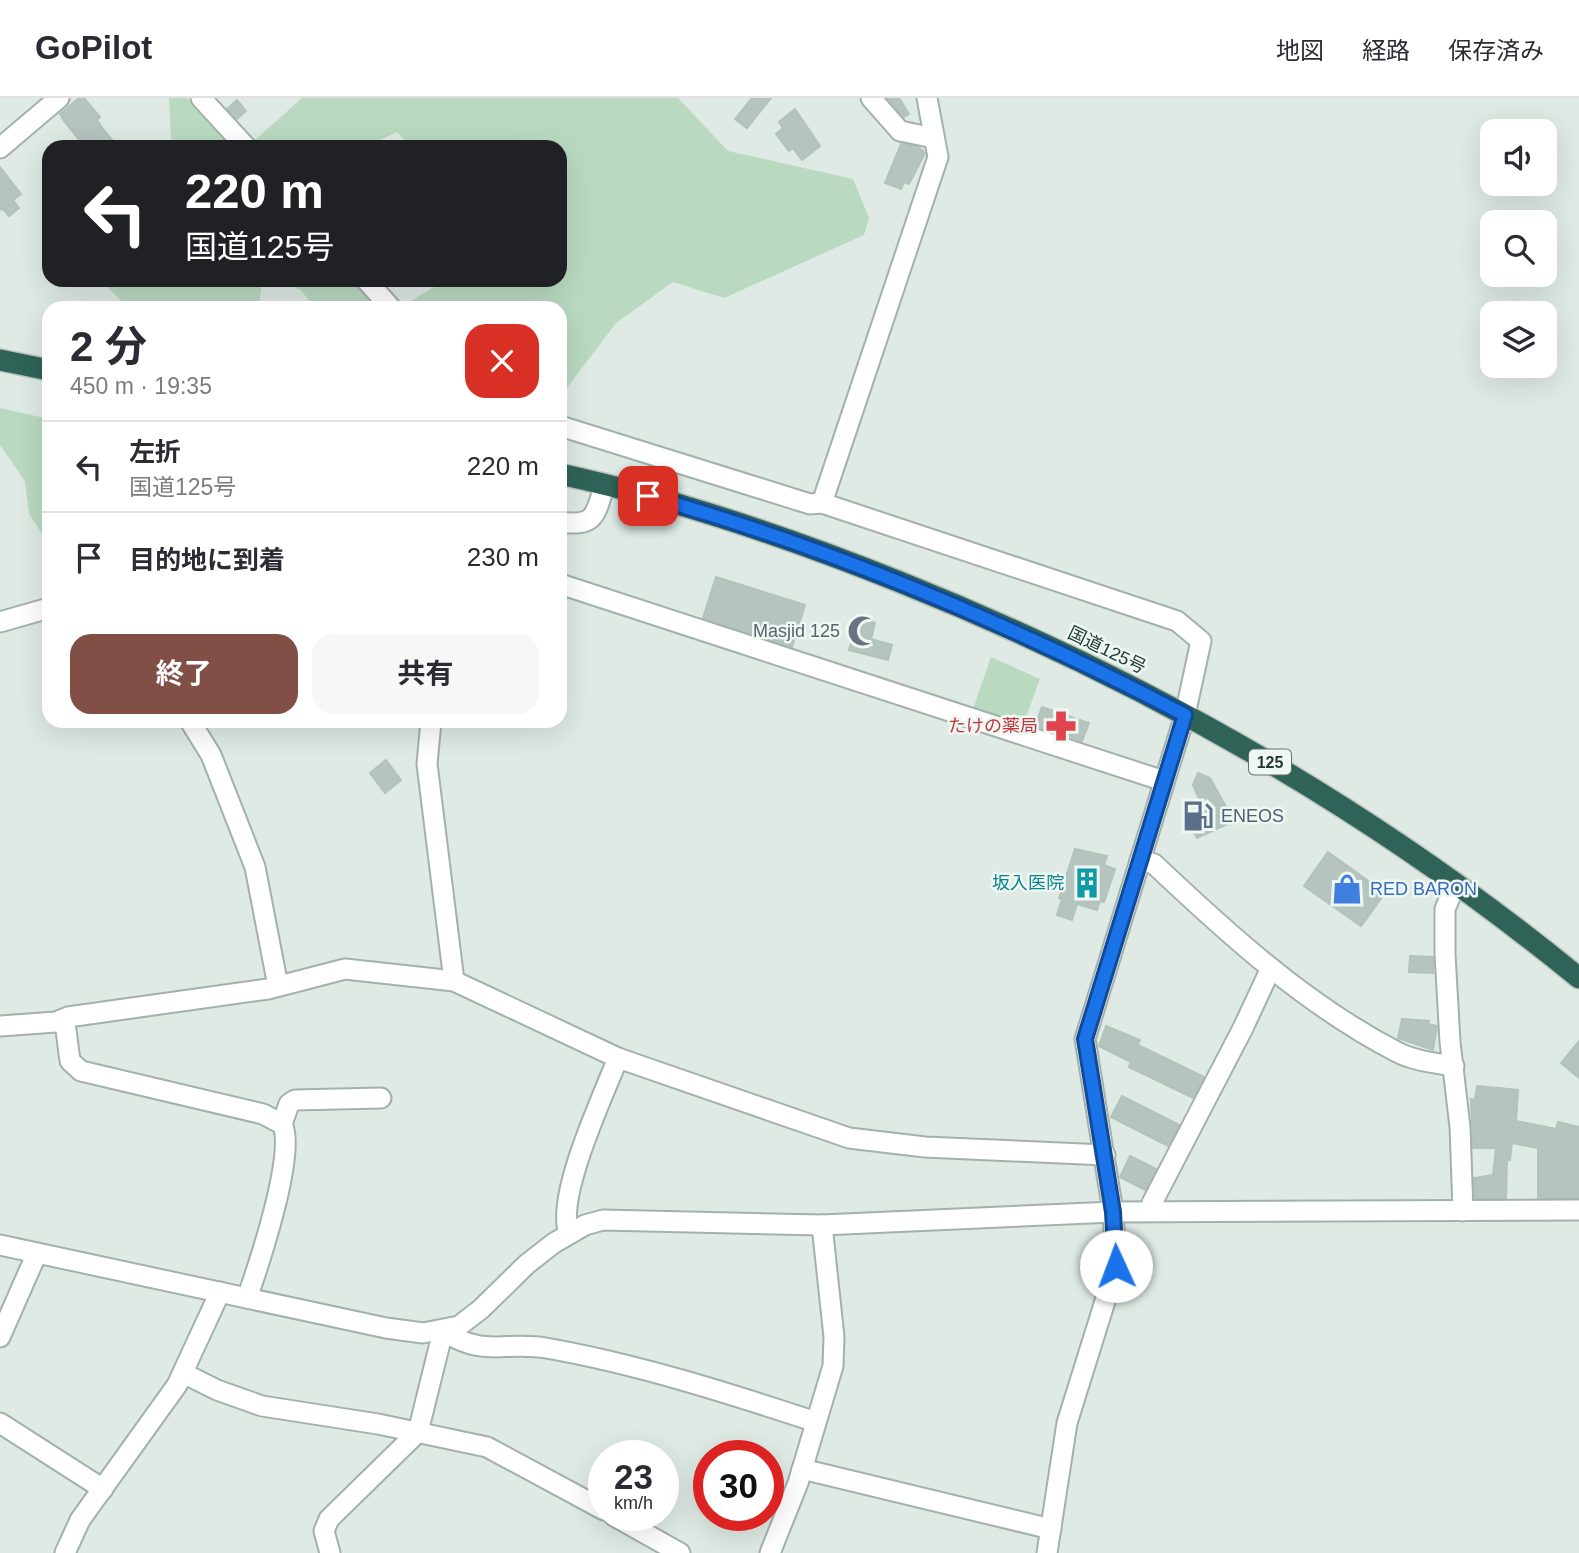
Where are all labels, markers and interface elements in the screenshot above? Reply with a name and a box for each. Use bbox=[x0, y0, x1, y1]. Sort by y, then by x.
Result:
text: GoPilot bbox=[35, 29, 152, 66]
text: 地図 bbox=[1276, 37, 1324, 64]
text: 経路 bbox=[1362, 37, 1410, 64]
text: 保存済み bbox=[1448, 37, 1544, 64]
map controls bbox=[1480, 119, 1557, 378]
button: sound bbox=[1480, 119, 1557, 196]
text: 220 m bbox=[185, 164, 324, 218]
icon: left bbox=[70, 168, 161, 259]
button: search bbox=[1480, 210, 1557, 287]
text: 国道125号 bbox=[185, 229, 334, 265]
button: layers bbox=[1480, 301, 1557, 378]
text: 2 分 bbox=[70, 323, 147, 370]
button: close bbox=[465, 324, 539, 398]
text: 450 m · 19:35 bbox=[70, 373, 212, 399]
text: 左折 bbox=[129, 437, 181, 467]
icon: left bbox=[70, 448, 108, 486]
text: 220 m bbox=[467, 451, 539, 481]
pin bbox=[618, 466, 678, 526]
text: 国道125号 bbox=[129, 474, 236, 500]
icon: arrive bbox=[629, 477, 667, 515]
icon: arrive bbox=[70, 539, 108, 577]
text: 230 m bbox=[467, 542, 539, 572]
text: 目的地に到着 bbox=[129, 545, 285, 575]
mosque icon: Masjid 125 bbox=[846, 614, 880, 648]
place label: Masjid 125 bbox=[753, 621, 840, 641]
street label: 国道125号 bbox=[1065, 623, 1149, 677]
button: 終了 bbox=[70, 634, 298, 714]
button: 共有 bbox=[312, 634, 539, 714]
pharmacy icon: たけの薬局 bbox=[1044, 709, 1078, 743]
place label: たけの薬局 bbox=[948, 716, 1038, 736]
road number: 125 bbox=[1249, 750, 1291, 775]
fuel station icon: ENEOS bbox=[1181, 799, 1215, 833]
place label: ENEOS bbox=[1221, 806, 1284, 826]
building icon: 坂入医院 bbox=[1070, 866, 1104, 900]
shop icon: RED BARON bbox=[1330, 872, 1364, 906]
place label: 坂入医院 bbox=[992, 873, 1064, 893]
place label: RED BARON bbox=[1370, 879, 1477, 899]
position arrow bbox=[1079, 1229, 1153, 1303]
speed limit sign: 30 bbox=[693, 1440, 784, 1531]
text: 23 bbox=[614, 1457, 653, 1496]
text: km/h bbox=[614, 1493, 653, 1513]

